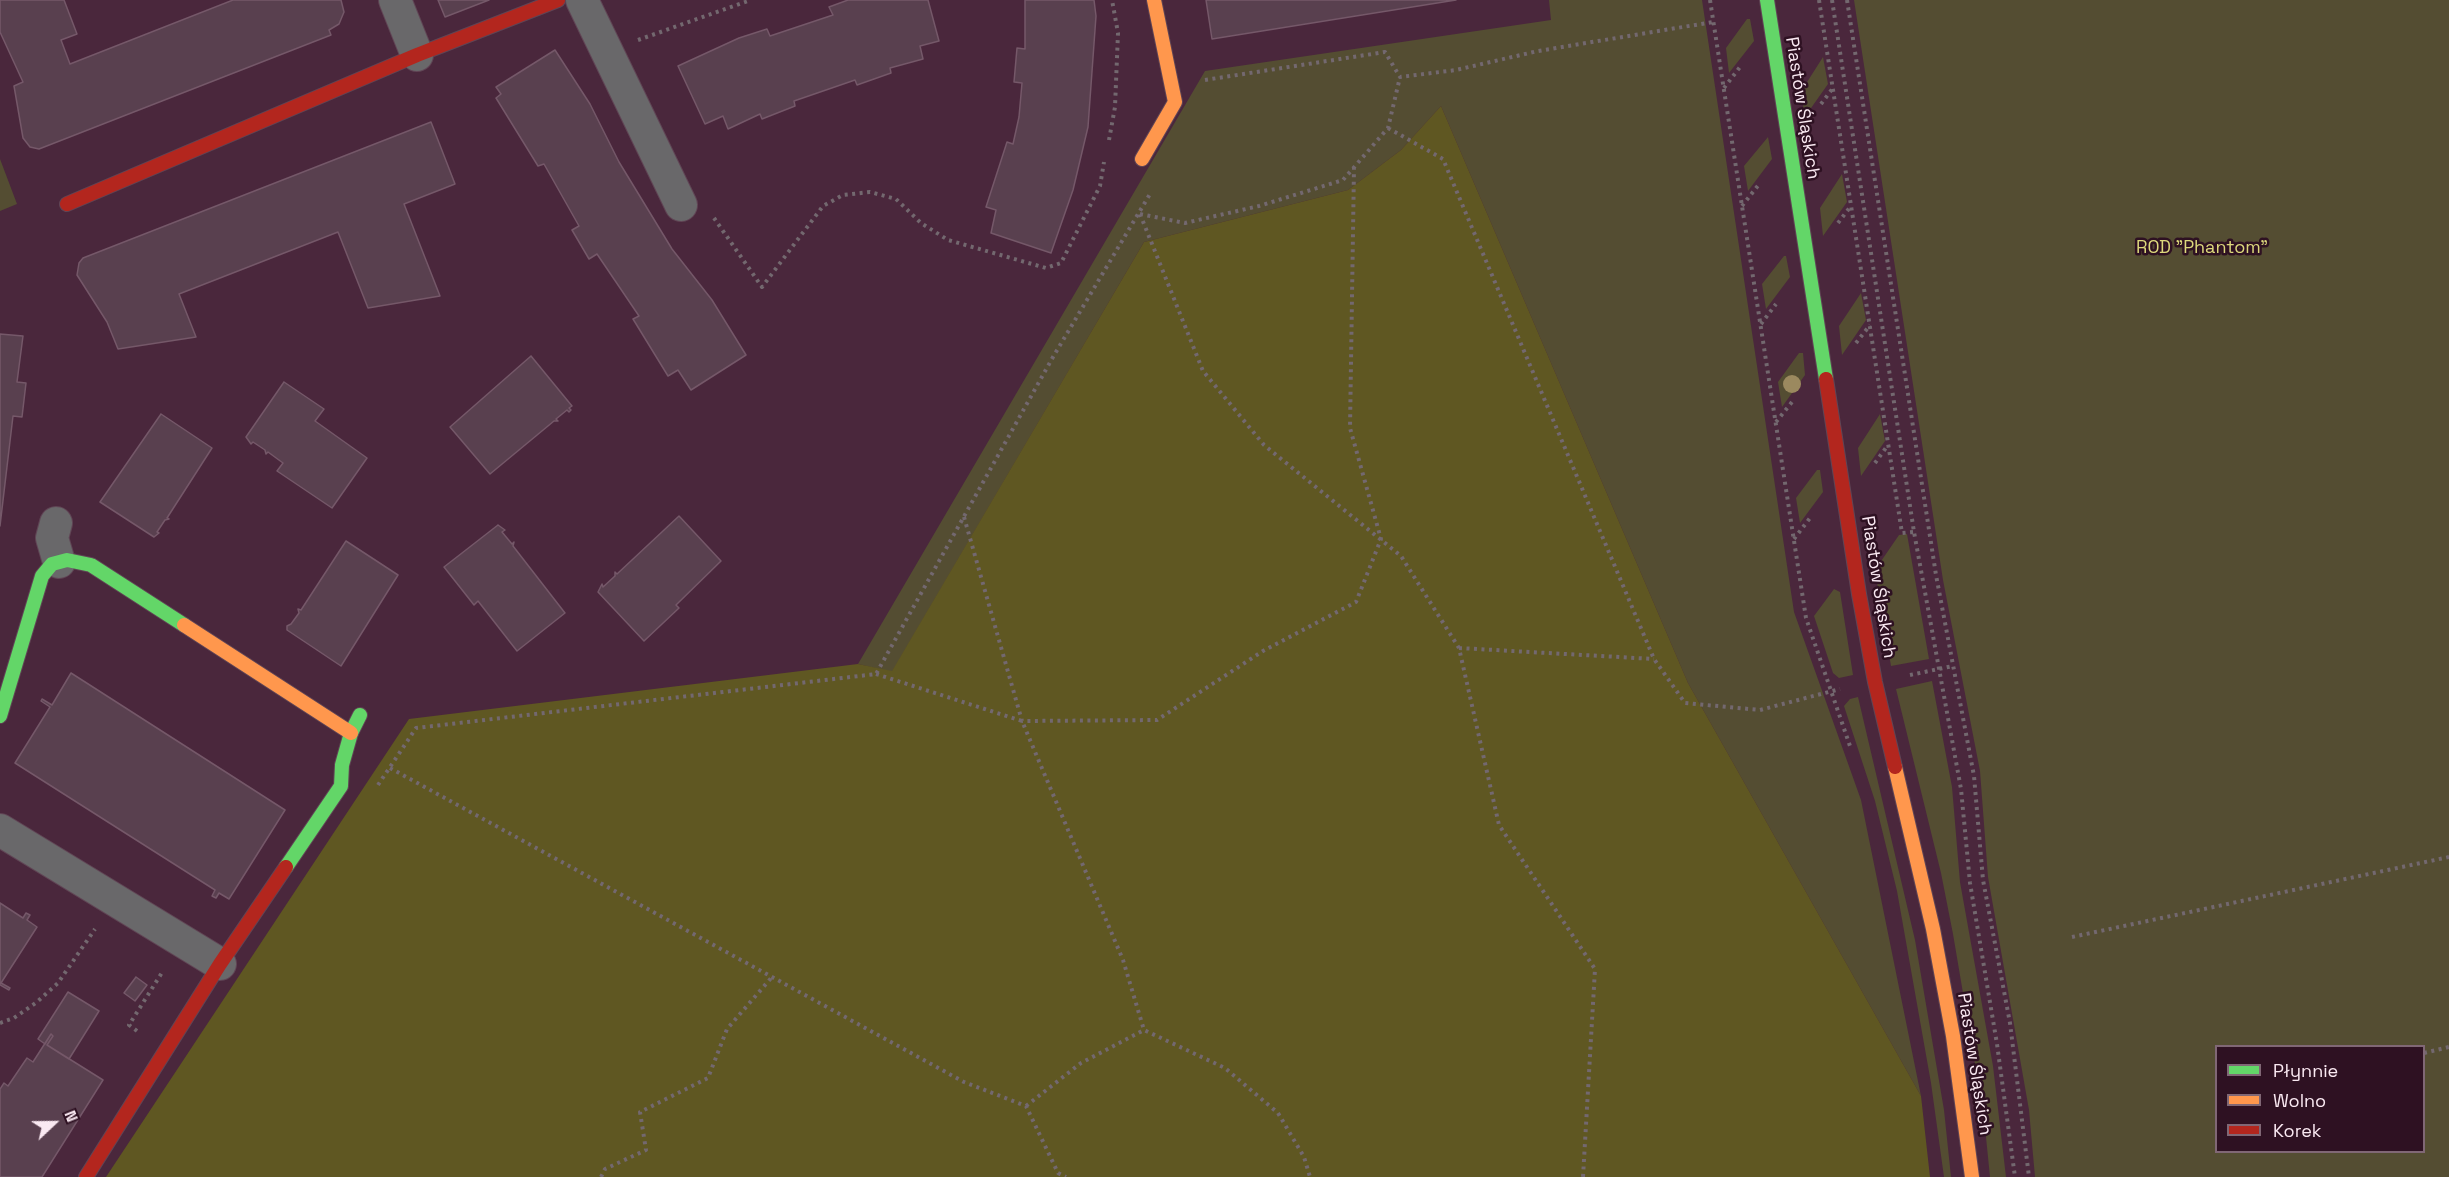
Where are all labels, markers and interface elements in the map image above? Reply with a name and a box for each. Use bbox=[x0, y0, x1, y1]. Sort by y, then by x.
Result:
street label: Piastów Śląskich bbox=[1780, 35, 1824, 181]
park label: ROD "Phantom" bbox=[2136, 237, 2268, 259]
street label: Piastów Śląskich bbox=[1856, 514, 1900, 660]
street label: Piastów Śląskich bbox=[1952, 991, 1996, 1137]
legend bbox=[2215, 1045, 2425, 1153]
text: Płynnie bbox=[2273, 1059, 2338, 1082]
text: Wolno bbox=[2273, 1089, 2326, 1112]
north arrow bbox=[24, 1093, 84, 1153]
text: N bbox=[59, 1107, 83, 1125]
text: Korek bbox=[2273, 1119, 2322, 1142]

